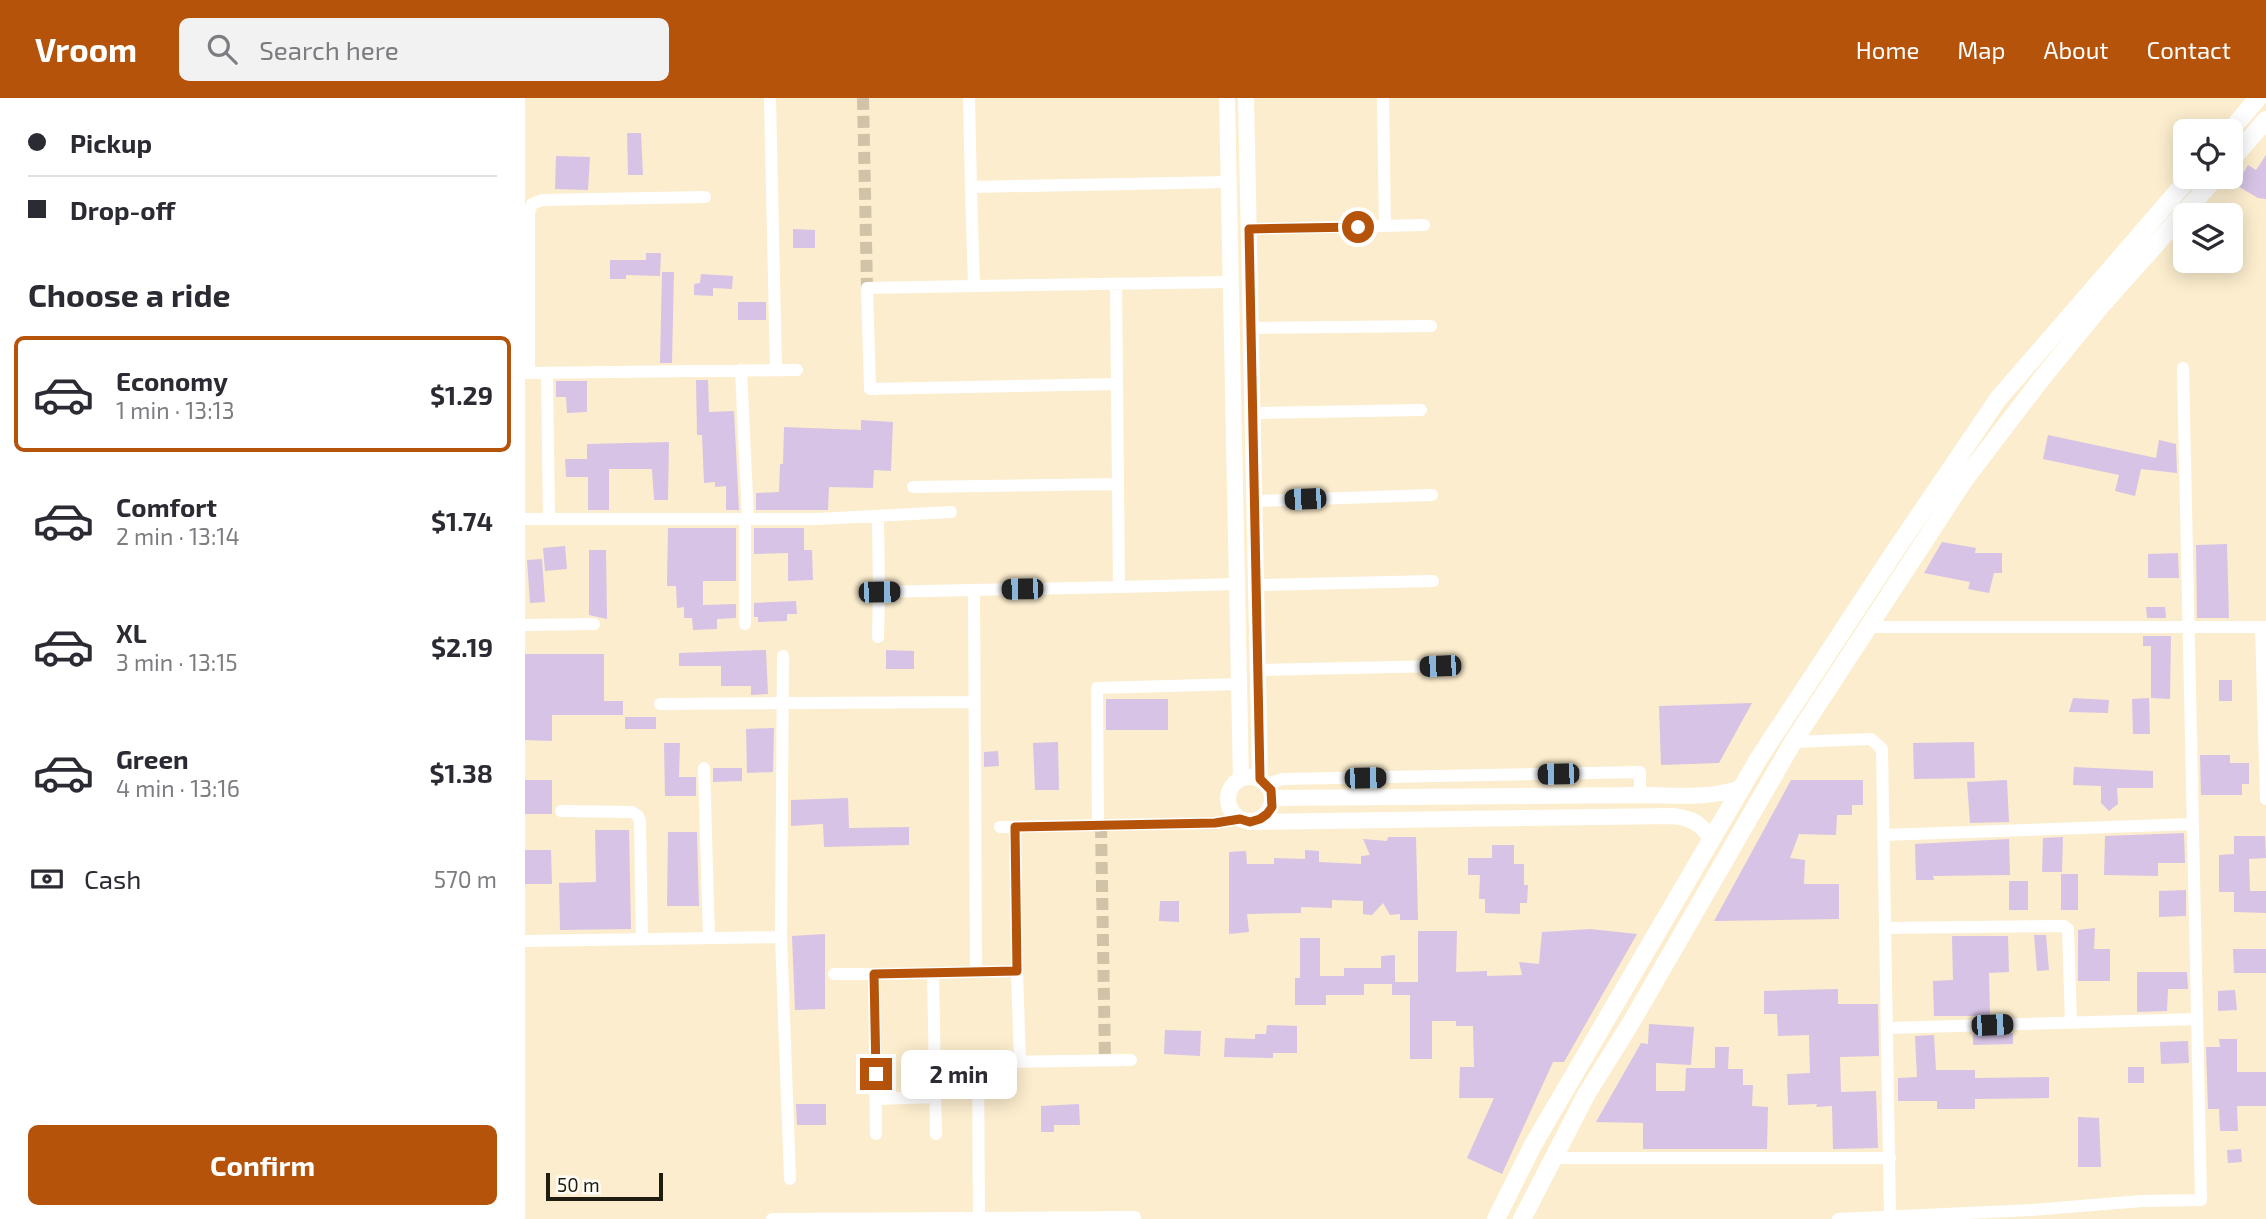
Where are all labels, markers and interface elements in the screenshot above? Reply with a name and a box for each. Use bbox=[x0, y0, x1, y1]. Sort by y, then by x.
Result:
search box bbox=[179, 18, 669, 81]
text: Vroom bbox=[35, 29, 137, 69]
icon: search bbox=[203, 30, 241, 68]
text: Search here bbox=[259, 34, 399, 65]
text: Home bbox=[1856, 35, 1919, 64]
text: Map bbox=[1957, 35, 2005, 64]
text: About bbox=[2043, 35, 2109, 64]
text: Contact bbox=[2147, 35, 2231, 64]
map controls bbox=[2173, 119, 2243, 273]
button: locate bbox=[2173, 119, 2243, 189]
text: Pickup bbox=[70, 127, 152, 158]
text: Drop-off bbox=[70, 194, 175, 225]
button: layers bbox=[2173, 203, 2243, 273]
route start bbox=[1342, 211, 1374, 243]
text: Choose a ride bbox=[28, 275, 231, 313]
icon: car bbox=[32, 363, 95, 426]
text: Economy bbox=[116, 365, 228, 396]
text: $1.29 bbox=[430, 379, 493, 410]
text: 1 min · 13:13 bbox=[116, 396, 235, 424]
car bbox=[1284, 488, 1327, 510]
icon: car bbox=[32, 489, 95, 552]
text: Comfort bbox=[116, 491, 217, 522]
text: $1.74 bbox=[431, 505, 493, 536]
text: 2 min · 13:14 bbox=[116, 522, 240, 550]
car bbox=[1001, 578, 1044, 600]
car bbox=[858, 581, 901, 603]
icon: car bbox=[32, 615, 95, 678]
text: XL bbox=[116, 617, 147, 648]
text: $2.19 bbox=[431, 631, 493, 662]
text: 3 min · 13:15 bbox=[116, 648, 238, 676]
car bbox=[1419, 655, 1462, 677]
icon: car bbox=[32, 741, 95, 804]
text: Green bbox=[116, 743, 189, 774]
text: $1.38 bbox=[429, 757, 493, 788]
car bbox=[1537, 763, 1580, 785]
car bbox=[1344, 767, 1387, 789]
text: 4 min · 13:16 bbox=[116, 774, 240, 802]
icon: cash bbox=[28, 860, 66, 898]
text: Cash bbox=[84, 863, 141, 894]
text: 570 m bbox=[434, 865, 497, 893]
car bbox=[1971, 1014, 2014, 1036]
callout: 2 min bbox=[901, 1049, 1016, 1098]
route end bbox=[860, 1058, 892, 1090]
text: 2 min bbox=[930, 1060, 988, 1088]
button: Confirm bbox=[28, 1125, 497, 1205]
scale bar bbox=[546, 1170, 663, 1202]
text: 50 m bbox=[557, 1173, 600, 1196]

